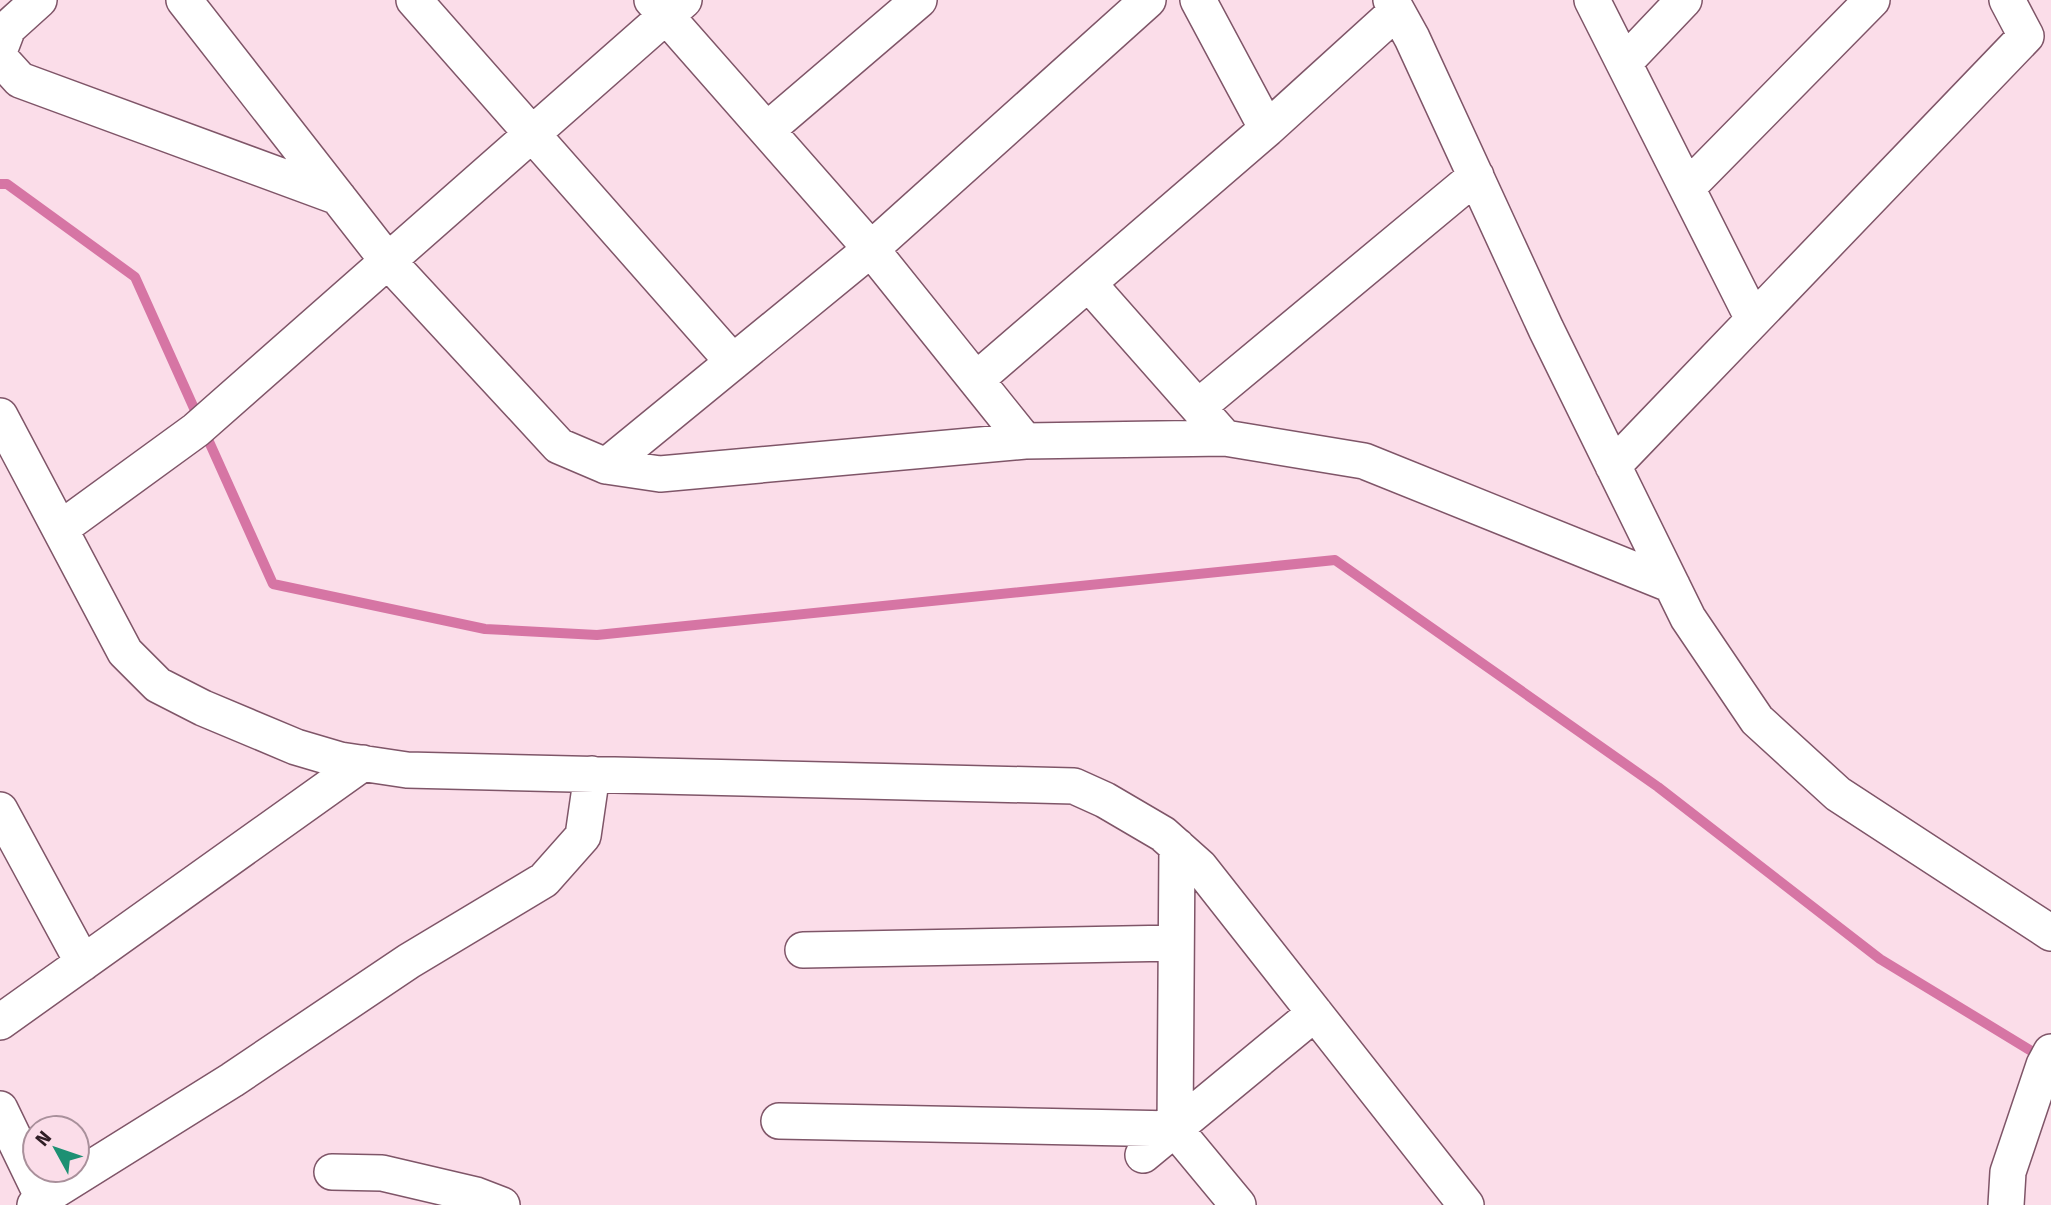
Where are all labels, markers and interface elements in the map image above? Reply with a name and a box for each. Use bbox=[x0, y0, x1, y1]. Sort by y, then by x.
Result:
north arrow bbox=[21, 1114, 91, 1184]
text: N bbox=[30, 1126, 56, 1151]

